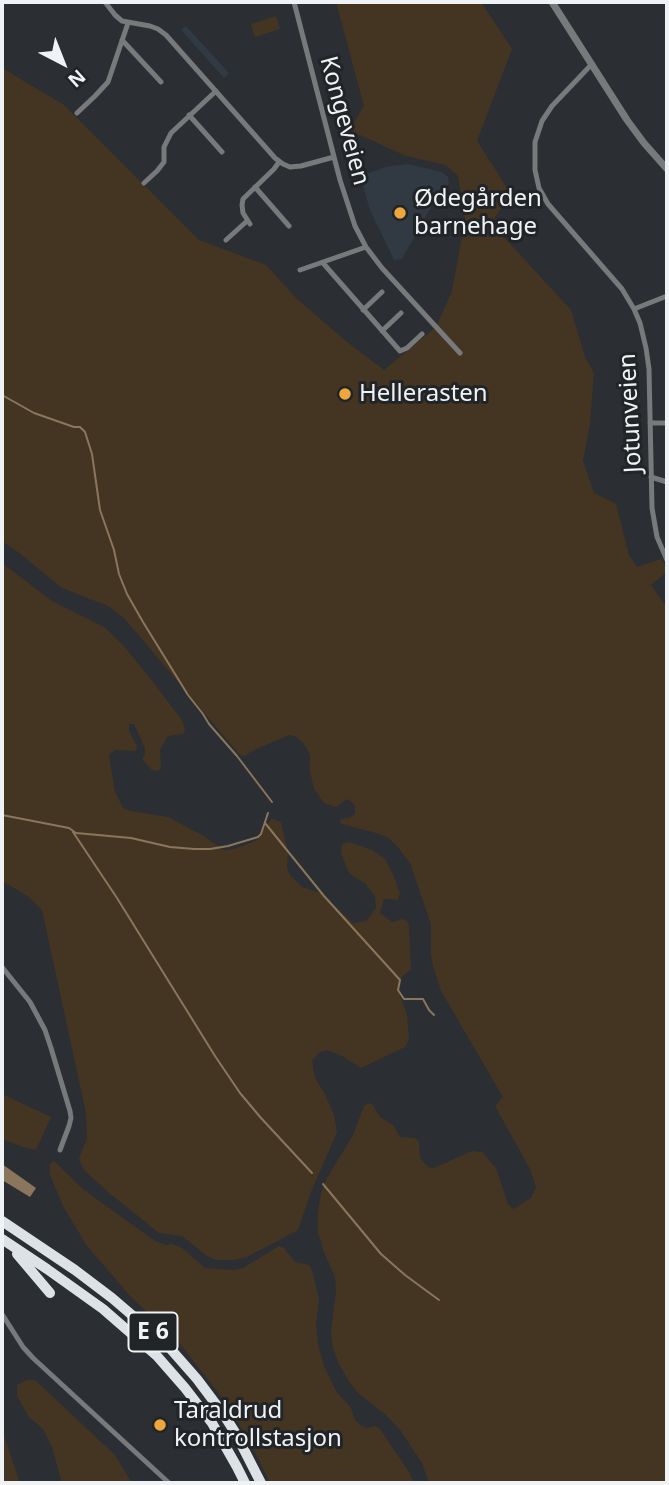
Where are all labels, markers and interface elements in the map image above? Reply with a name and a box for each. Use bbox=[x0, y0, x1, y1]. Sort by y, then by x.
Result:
north arrow bbox=[28, 28, 98, 98]
street label: Kongeveien bbox=[313, 53, 375, 189]
text: N bbox=[63, 64, 91, 93]
place label: Ødegården barnehage bbox=[414, 185, 542, 241]
marker: Ødegården barnehage bbox=[392, 205, 408, 221]
street label: Jotunveien bbox=[613, 352, 649, 474]
place label: Hellerasten bbox=[359, 380, 488, 408]
marker: Hellerasten bbox=[337, 386, 353, 402]
road number: E 6 bbox=[128, 1312, 178, 1352]
place label: Taraldrud kontrollstasjon bbox=[174, 1397, 342, 1453]
marker: Taraldrud kontrollstasjon bbox=[152, 1417, 168, 1433]

